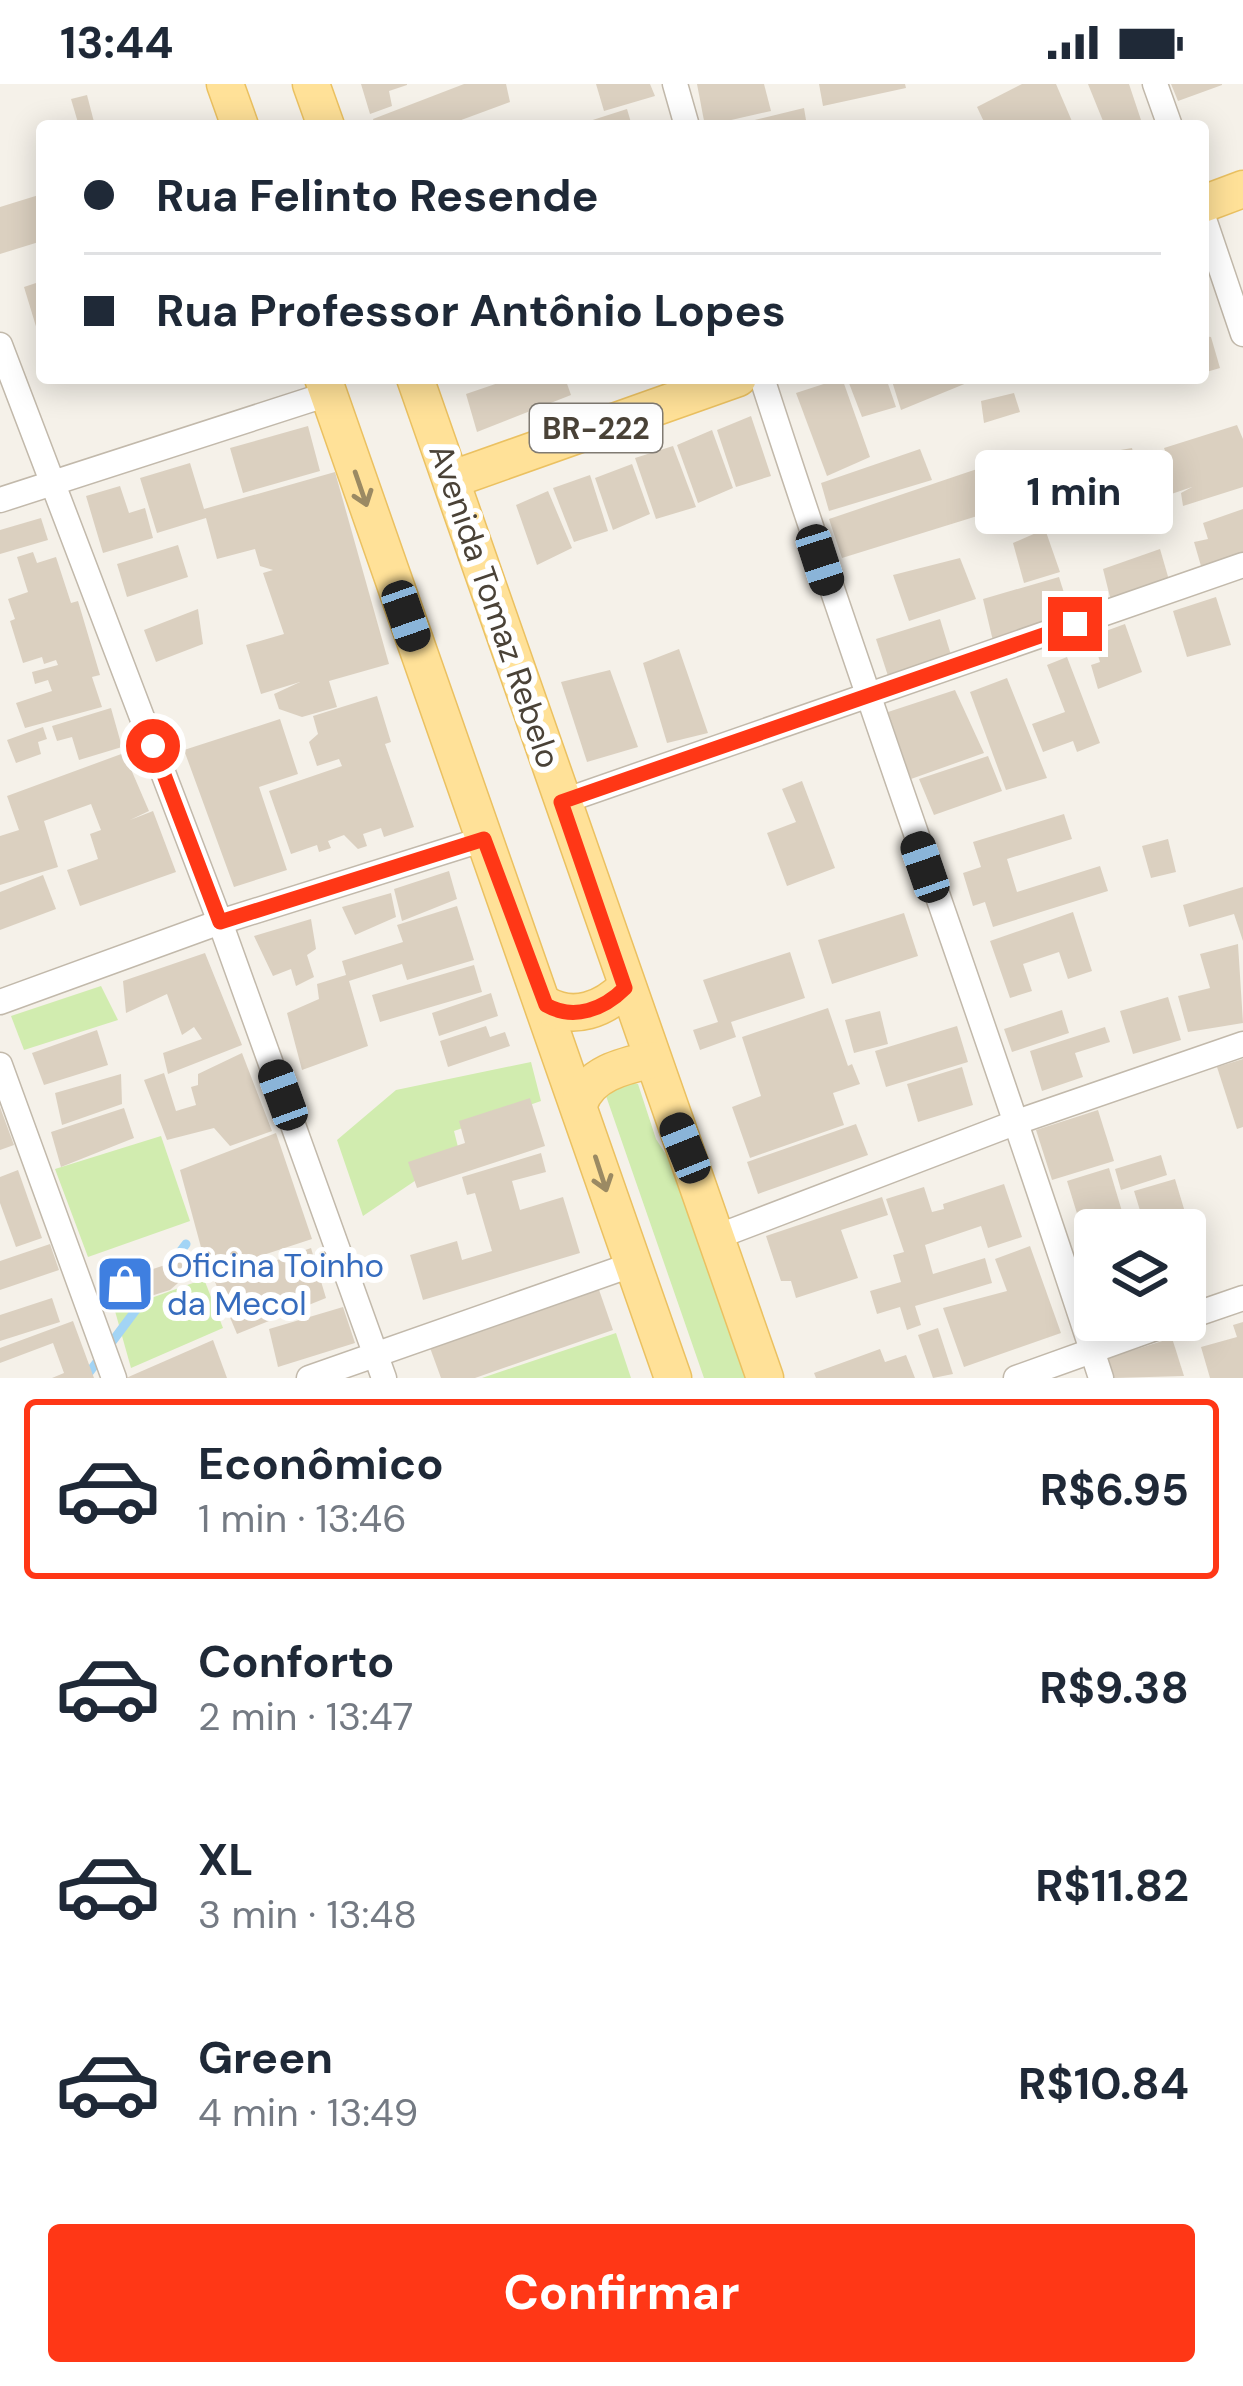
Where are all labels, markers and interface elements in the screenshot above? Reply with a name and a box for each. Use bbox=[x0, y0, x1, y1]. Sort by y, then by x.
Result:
text: 13:44 bbox=[60, 13, 173, 72]
text: Rua Felinto Resende bbox=[156, 166, 599, 225]
text: Rua Professor Antônio Lopes bbox=[156, 281, 786, 340]
road number: BR-222 bbox=[530, 404, 662, 452]
street label: Avenida Tomaz Rebelo bbox=[419, 438, 571, 774]
callout: 1 min bbox=[976, 450, 1174, 534]
text: 1 min bbox=[1027, 466, 1121, 517]
one-way arrow bbox=[352, 469, 373, 506]
car bbox=[792, 520, 848, 600]
car bbox=[377, 576, 435, 656]
route end bbox=[1048, 597, 1102, 651]
route start bbox=[126, 719, 180, 773]
car bbox=[896, 827, 954, 907]
car bbox=[254, 1055, 312, 1135]
car bbox=[655, 1108, 715, 1188]
one-way arrow bbox=[592, 1154, 614, 1192]
map controls bbox=[1074, 1209, 1206, 1341]
button: layers bbox=[1074, 1209, 1206, 1341]
place label: Oficina Toinho da Mecol bbox=[167, 1244, 384, 1325]
shop icon: Oficina Toinho da Mecol bbox=[94, 1253, 156, 1315]
text: Econômico bbox=[198, 1434, 444, 1493]
icon: car bbox=[54, 1435, 162, 1543]
text: R$6.95 bbox=[1040, 1460, 1189, 1519]
text: 1 min · 13:46 bbox=[198, 1493, 407, 1544]
text: Conforto bbox=[198, 1632, 394, 1691]
icon: car bbox=[54, 1633, 162, 1741]
text: R$9.38 bbox=[1039, 1658, 1189, 1717]
text: 2 min · 13:47 bbox=[198, 1691, 413, 1742]
text: XL bbox=[198, 1830, 253, 1889]
icon: car bbox=[54, 1831, 162, 1939]
text: R$11.82 bbox=[1035, 1856, 1189, 1915]
text: 3 min · 13:48 bbox=[198, 1889, 417, 1940]
text: Green bbox=[198, 2028, 333, 2087]
icon: car bbox=[54, 2029, 162, 2137]
text: R$10.84 bbox=[1018, 2054, 1189, 2113]
text: 4 min · 13:49 bbox=[198, 2087, 418, 2138]
button: Confirmar bbox=[48, 2224, 1195, 2362]

